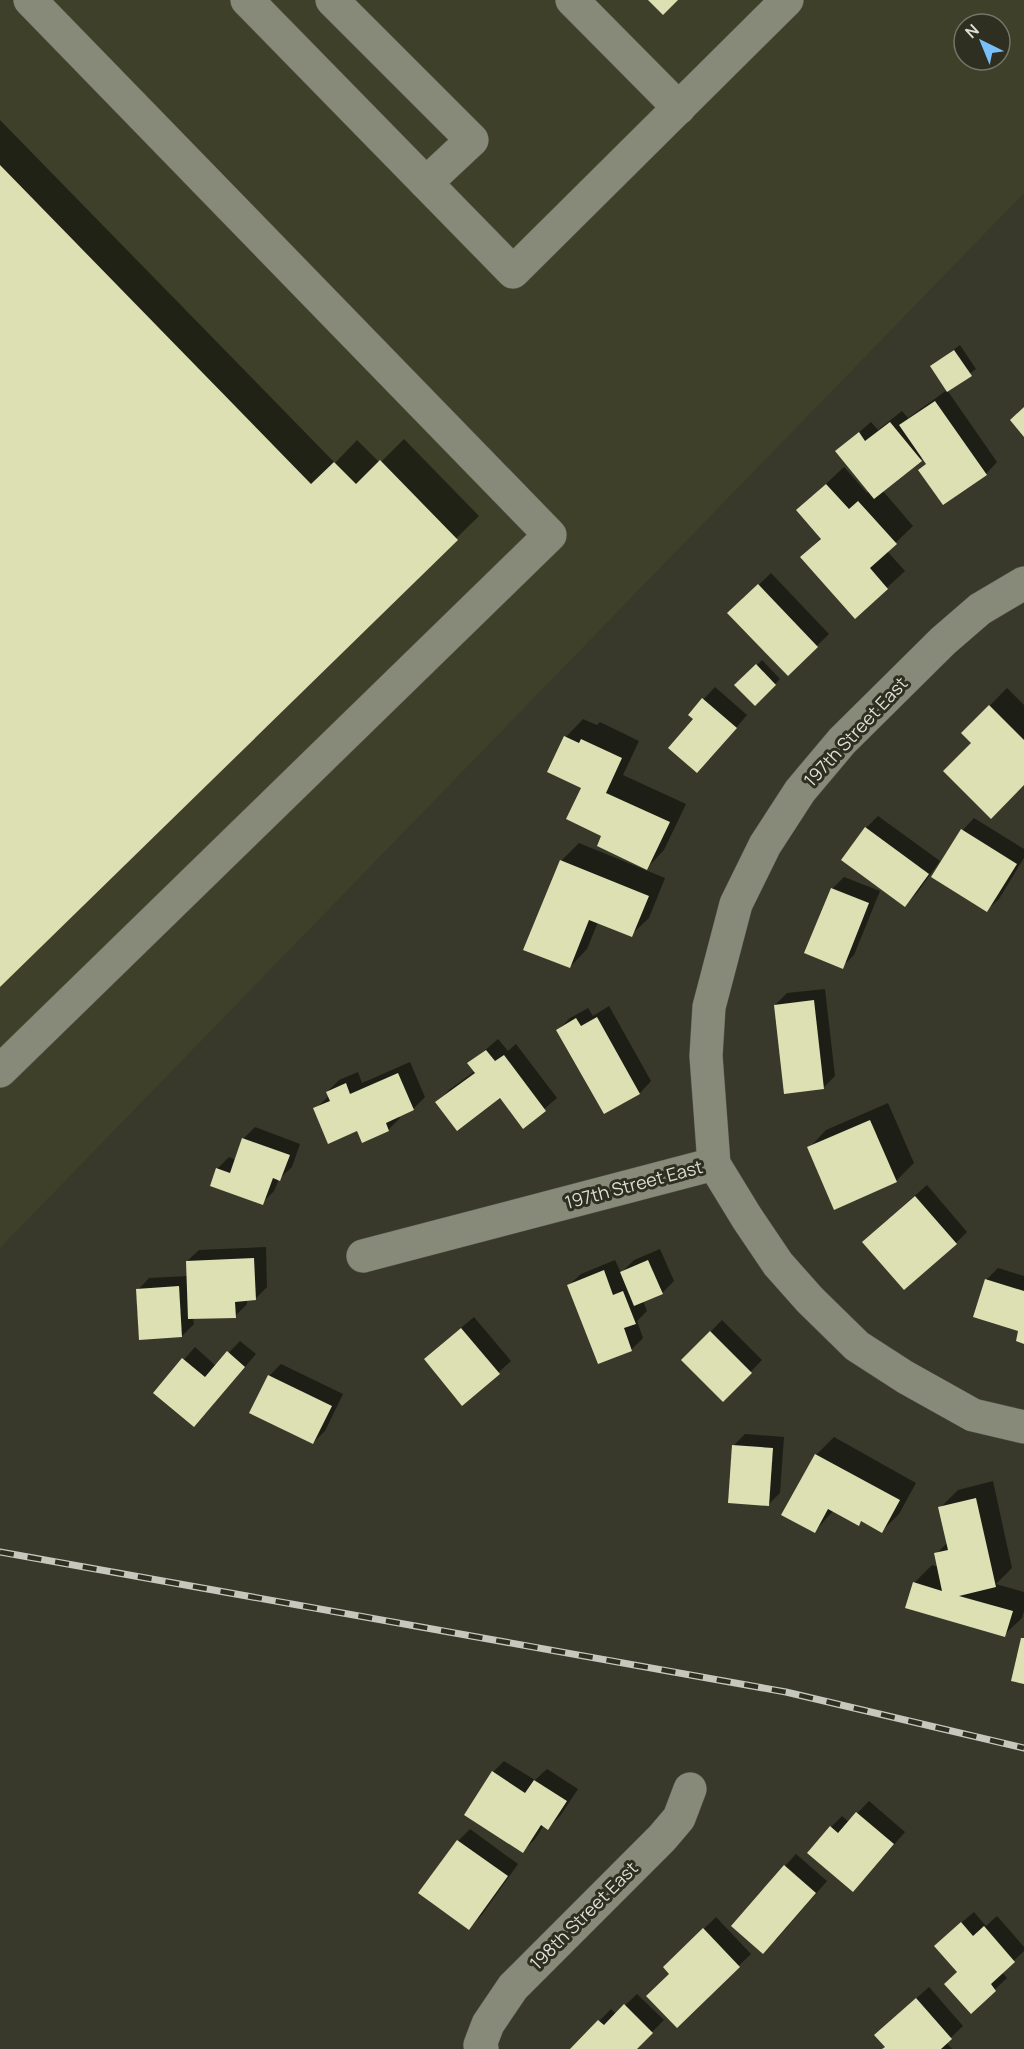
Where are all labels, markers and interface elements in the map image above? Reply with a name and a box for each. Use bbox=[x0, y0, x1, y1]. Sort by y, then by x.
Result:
north arrow bbox=[952, 12, 1012, 72]
text: N bbox=[960, 19, 983, 43]
street label: 197th Street East bbox=[798, 671, 912, 791]
street label: 197th Street East bbox=[562, 1154, 705, 1214]
street label: 198th Street East bbox=[524, 1856, 643, 1975]

